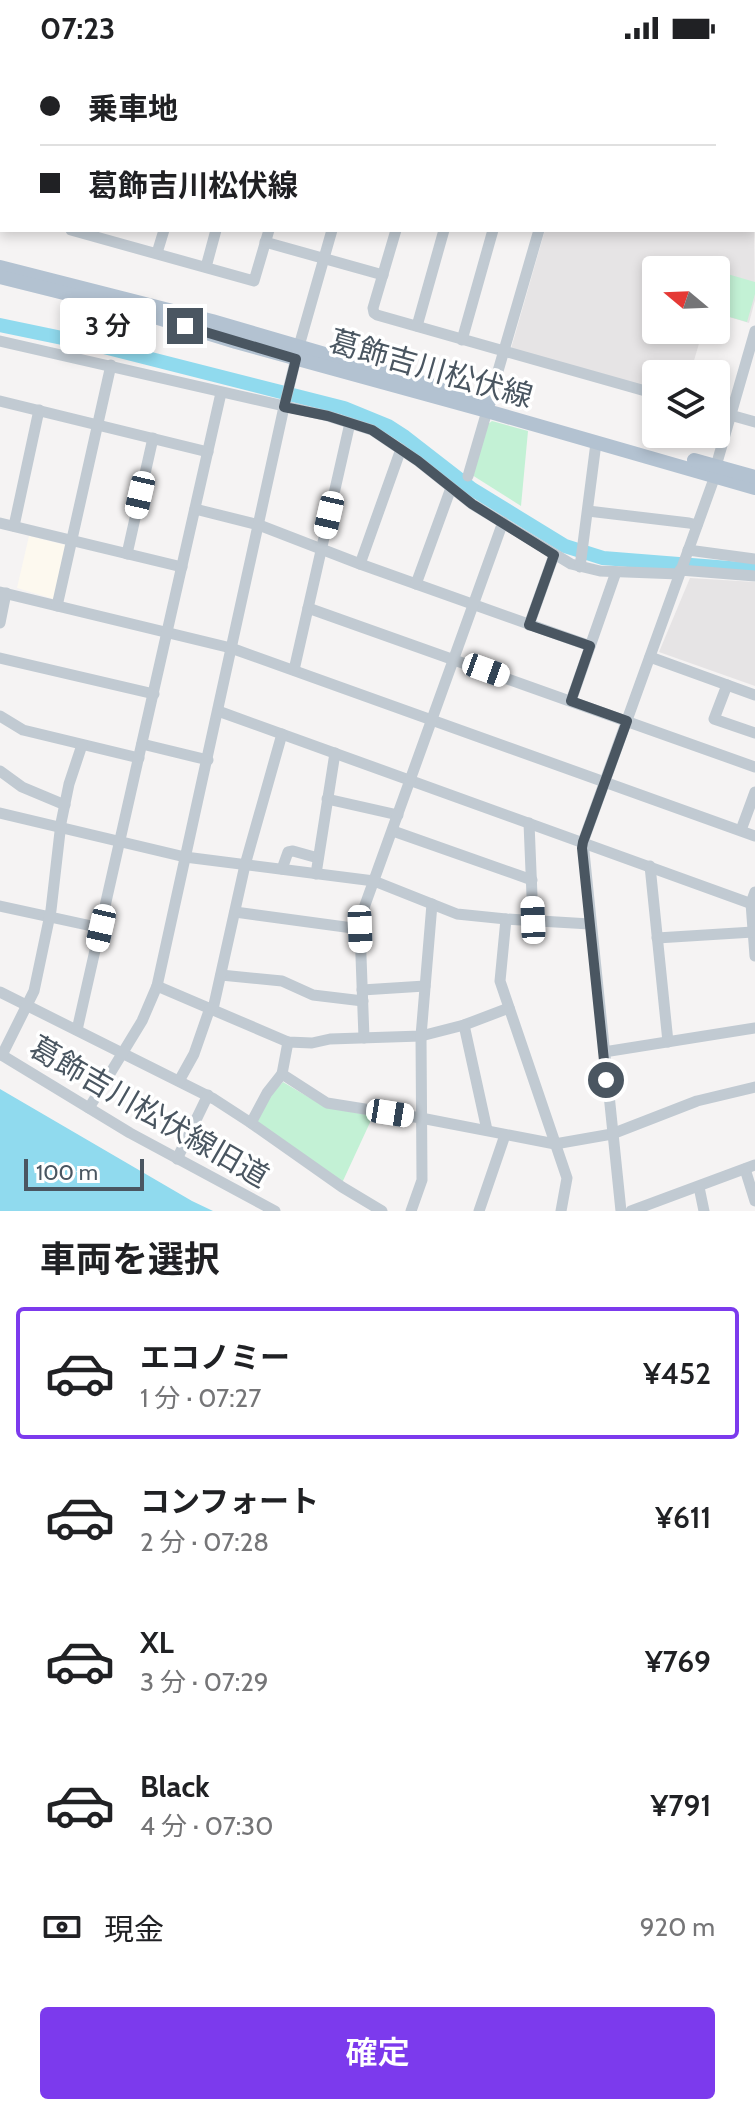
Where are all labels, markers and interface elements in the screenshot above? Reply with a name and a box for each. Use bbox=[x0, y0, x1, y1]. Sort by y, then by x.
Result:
text: 07:23 bbox=[40, 10, 115, 47]
text: 乗車地 bbox=[88, 90, 178, 127]
text: 葛飾吉川松伏線 bbox=[88, 167, 298, 204]
north arrow bbox=[642, 256, 730, 344]
map controls bbox=[642, 256, 730, 448]
callout: 3 分 bbox=[61, 298, 157, 354]
route end bbox=[167, 308, 203, 344]
text: 3 分 bbox=[85, 310, 131, 342]
street label: 葛飾吉川松伏線 bbox=[325, 322, 537, 415]
button: layers bbox=[642, 360, 730, 448]
car bbox=[123, 469, 157, 521]
car bbox=[312, 489, 346, 541]
car bbox=[459, 651, 513, 689]
car bbox=[520, 896, 546, 944]
car bbox=[84, 902, 118, 954]
car bbox=[347, 905, 373, 953]
street label: 葛飾吉川松伏線旧道 bbox=[23, 1028, 275, 1195]
route start bbox=[588, 1062, 624, 1098]
car bbox=[364, 1097, 416, 1129]
scale bar bbox=[24, 1155, 144, 1191]
text: 100 m bbox=[36, 1159, 98, 1186]
text: 車両を選択 bbox=[40, 1237, 220, 1281]
icon: car bbox=[44, 1337, 116, 1409]
text: エコノミー bbox=[140, 1339, 290, 1376]
text: ¥452 bbox=[643, 1355, 711, 1392]
text: 1 分 · 07:27 bbox=[140, 1382, 261, 1414]
icon: car bbox=[44, 1481, 116, 1553]
text: コンフォート bbox=[140, 1483, 319, 1520]
text: ¥611 bbox=[655, 1499, 711, 1536]
text: 2 分 · 07:28 bbox=[140, 1526, 269, 1558]
text: XL bbox=[140, 1624, 174, 1661]
icon: car bbox=[44, 1625, 116, 1697]
text: ¥769 bbox=[645, 1643, 711, 1680]
text: 3 分 · 07:29 bbox=[140, 1666, 269, 1698]
text: Black bbox=[140, 1768, 210, 1805]
icon: car bbox=[44, 1769, 116, 1841]
text: ¥791 bbox=[651, 1787, 711, 1824]
text: 4 分 · 07:30 bbox=[140, 1810, 273, 1842]
icon: cash bbox=[40, 1905, 84, 1949]
text: 現金 bbox=[104, 1911, 164, 1948]
text: 920 m bbox=[640, 1911, 715, 1943]
button: 確定 bbox=[40, 2007, 715, 2099]

